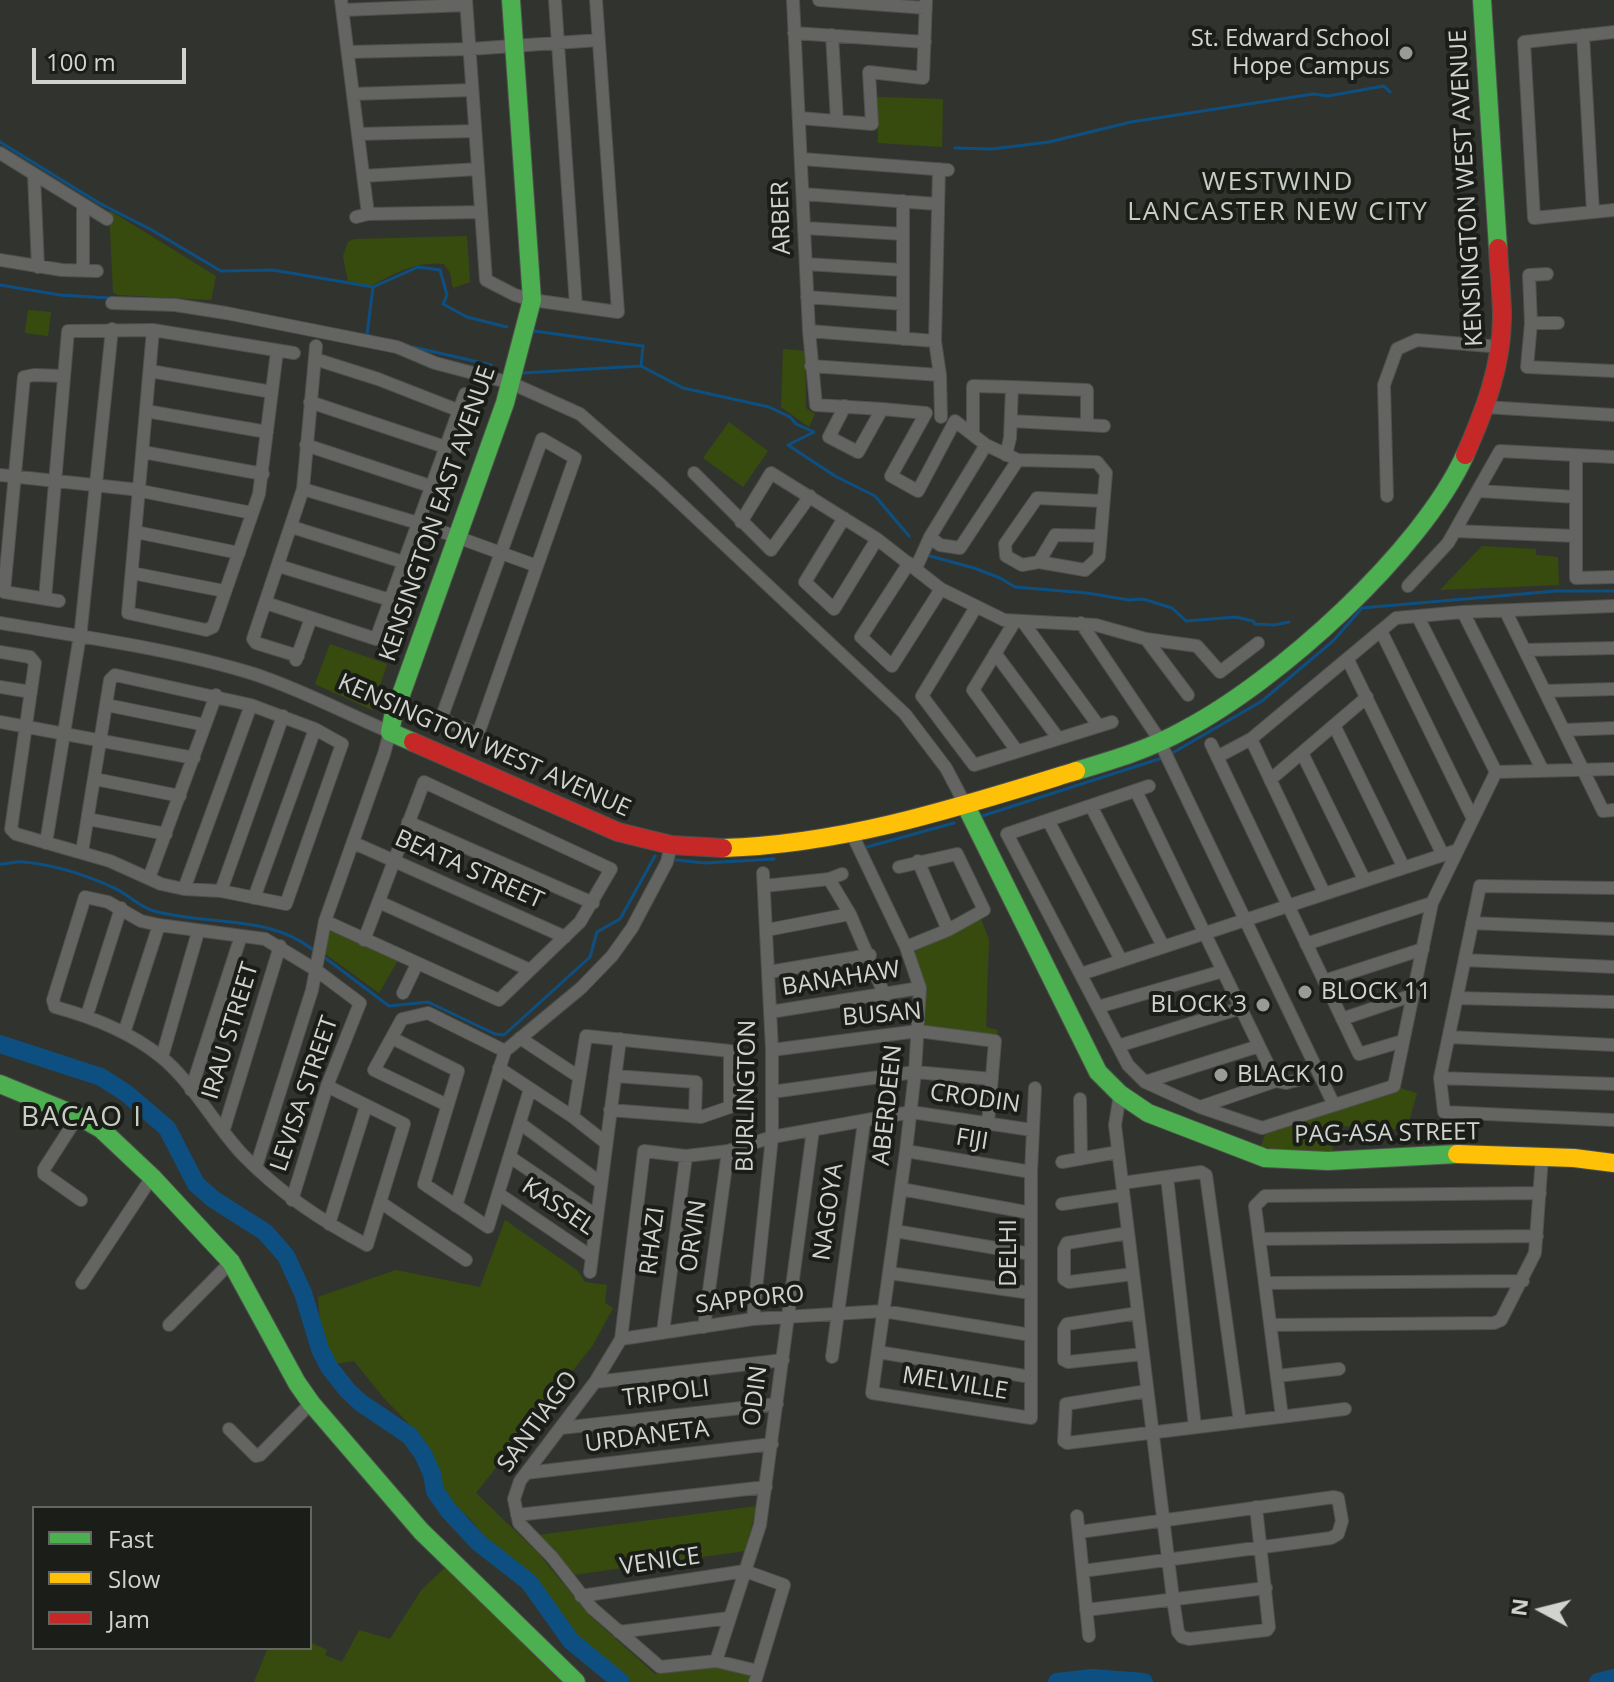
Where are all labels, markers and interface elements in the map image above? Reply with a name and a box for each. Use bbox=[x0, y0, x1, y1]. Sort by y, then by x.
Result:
place label: St. Edward School Hope Campus bbox=[1191, 25, 1390, 81]
street label: KENSINGTON WEST AVENUE bbox=[1444, 29, 1490, 347]
scale bar bbox=[36, 32, 190, 82]
marker: St. Edward School Hope Campus bbox=[1397, 44, 1415, 62]
text: 100 m bbox=[46, 45, 116, 78]
district label: WESTWIND LANCASTER NEW CITY bbox=[1127, 167, 1429, 228]
street label: ARBER bbox=[766, 181, 798, 255]
street label: KENSINGTON EAST AVENUE bbox=[374, 363, 502, 665]
street label: KENSINGTON WEST AVENUE bbox=[333, 668, 635, 824]
street label: BEATA STREET bbox=[390, 824, 548, 916]
street label: BANAHAW bbox=[780, 955, 902, 1003]
street label: IRAU STREET bbox=[197, 959, 265, 1103]
place label: BLOCK 11 bbox=[1321, 978, 1431, 1006]
marker: BLOCK 11 bbox=[1296, 983, 1314, 1001]
place label: BLOCK 3 bbox=[1151, 991, 1247, 1019]
marker: BLOCK 3 bbox=[1254, 996, 1272, 1014]
street label: BUSAN bbox=[841, 997, 923, 1033]
street label: LEVISA STREET bbox=[265, 1012, 345, 1176]
street label: BURLINGTON bbox=[731, 1020, 763, 1172]
street label: ABERDEEN bbox=[867, 1043, 909, 1167]
place label: BLACK 10 bbox=[1237, 1061, 1344, 1089]
marker: BLACK 10 bbox=[1212, 1066, 1230, 1084]
street label: CRODIN bbox=[928, 1078, 1022, 1120]
district label: BACAO I bbox=[21, 1101, 143, 1135]
street label: PAG-ASA STREET bbox=[1294, 1118, 1480, 1150]
street label: FIJI bbox=[954, 1123, 990, 1157]
street label: NAGOYA bbox=[808, 1161, 850, 1263]
street label: KASSEL bbox=[516, 1172, 600, 1242]
street label: ORVIN bbox=[675, 1198, 713, 1274]
street label: RHAZI bbox=[635, 1205, 671, 1277]
street label: DELHI bbox=[995, 1219, 1023, 1287]
street label: SAPPORO bbox=[694, 1280, 806, 1320]
street label: MELVILLE bbox=[900, 1361, 1010, 1407]
street label: ODIN bbox=[738, 1364, 774, 1428]
street label: SANTIAGO bbox=[492, 1366, 584, 1478]
street label: TRIPOLI bbox=[621, 1374, 711, 1414]
street label: URDANETA bbox=[583, 1415, 711, 1459]
legend bbox=[32, 1506, 312, 1650]
text: Fast bbox=[108, 1522, 154, 1555]
street label: VENICE bbox=[618, 1542, 702, 1582]
text: Slow bbox=[108, 1562, 160, 1595]
north arrow bbox=[1502, 1570, 1582, 1650]
text: N bbox=[1502, 1596, 1534, 1618]
text: Jam bbox=[108, 1602, 150, 1635]

